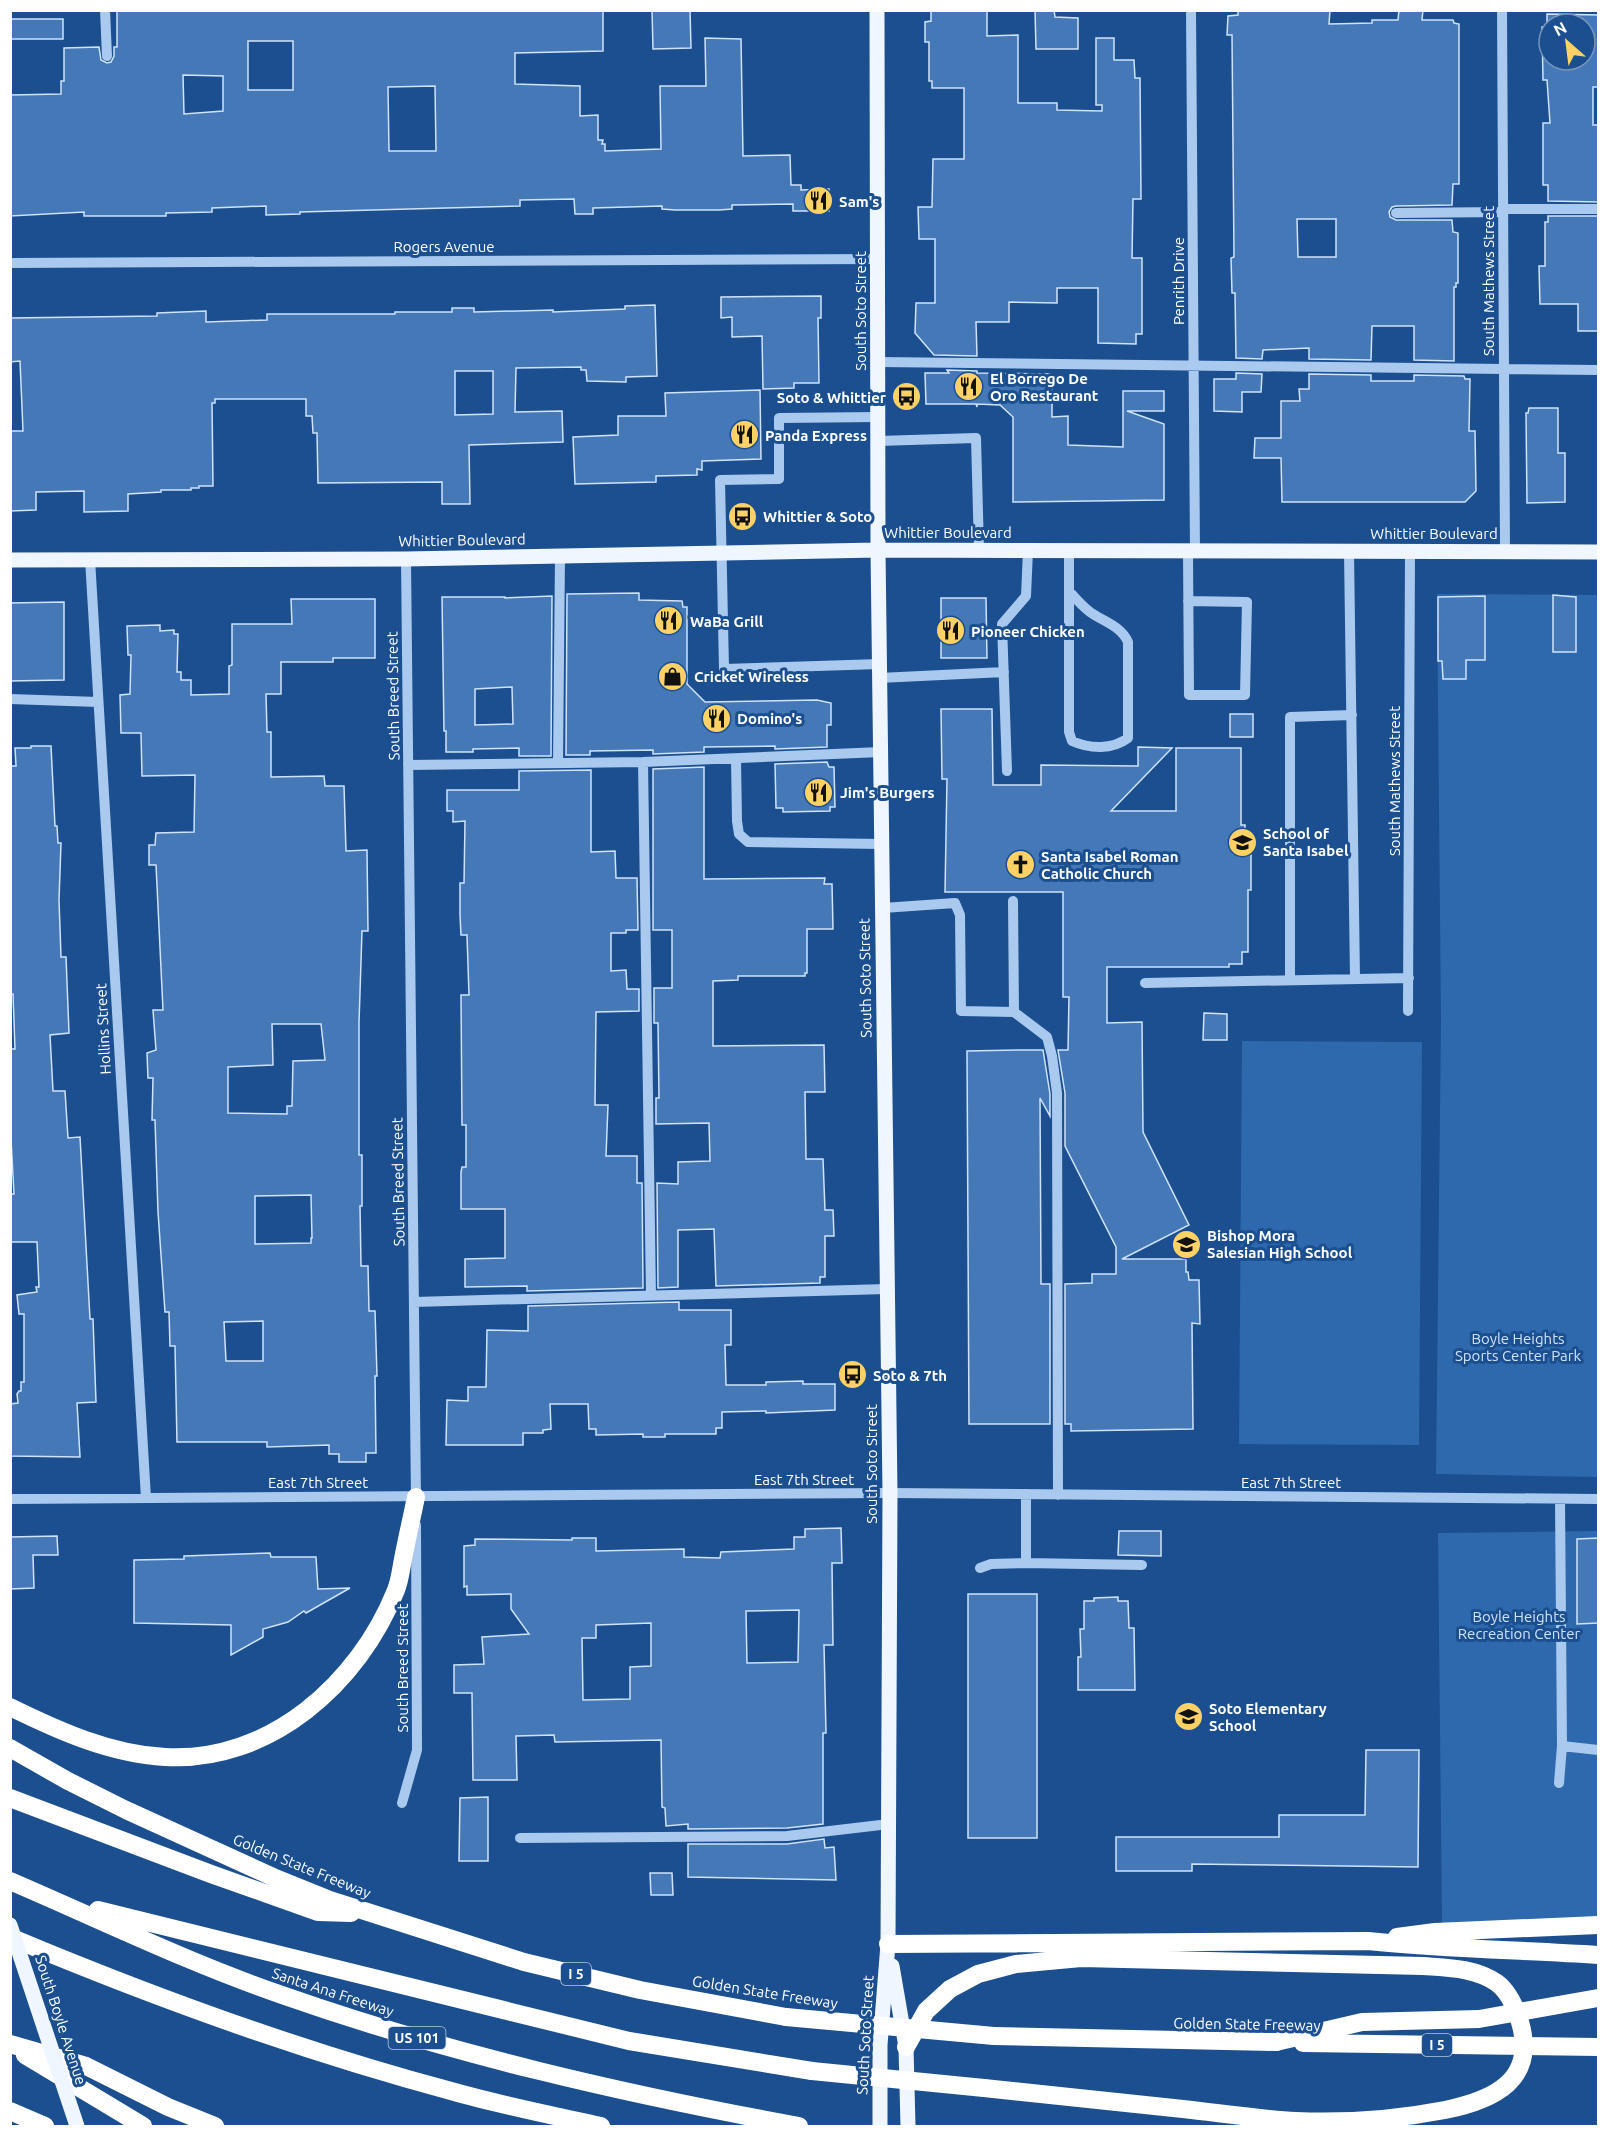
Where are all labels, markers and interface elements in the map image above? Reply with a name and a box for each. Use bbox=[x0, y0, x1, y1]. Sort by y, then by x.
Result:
north arrow bbox=[1537, 12, 1597, 72]
text: N bbox=[1550, 18, 1569, 40]
restaurant icon: Sam's bbox=[802, 185, 834, 217]
place label: Sam's bbox=[839, 193, 879, 210]
street label: South Mathews Street bbox=[1480, 206, 1497, 356]
street label: Penrith Drive bbox=[1170, 237, 1187, 325]
street label: Rogers Avenue bbox=[393, 238, 495, 255]
street label: South Soto Street bbox=[852, 251, 869, 371]
place label: El Borrego De Oro Restaurant bbox=[990, 370, 1099, 404]
restaurant icon: El Borrego De Oro Restaurant bbox=[953, 371, 985, 403]
bus stop icon: Soto & Whittier bbox=[891, 381, 923, 413]
place label: Soto & Whittier bbox=[777, 389, 887, 406]
restaurant icon: Panda Express bbox=[728, 419, 760, 451]
place label: Panda Express bbox=[765, 427, 867, 444]
bus stop icon: Whittier & Soto bbox=[726, 500, 758, 532]
place label: Whittier & Soto bbox=[763, 508, 872, 525]
street label: Whittier Boulevard bbox=[884, 524, 1012, 541]
street label: Whittier Boulevard bbox=[1370, 525, 1498, 542]
street label: Whittier Boulevard bbox=[398, 530, 526, 550]
restaurant icon: WaBa Grill bbox=[653, 605, 685, 637]
place label: WaBa Grill bbox=[690, 613, 764, 630]
restaurant icon: Pioneer Chicken bbox=[934, 615, 966, 647]
place label: Pioneer Chicken bbox=[971, 623, 1085, 640]
street label: South Breed Street bbox=[383, 631, 403, 761]
shop icon: Cricket Wireless bbox=[657, 660, 689, 692]
place label: Cricket Wireless bbox=[694, 668, 809, 685]
restaurant icon: Domino's bbox=[700, 702, 732, 734]
street label: South Mathews Street bbox=[1386, 706, 1403, 856]
place label: Domino's bbox=[737, 710, 802, 727]
restaurant icon: Jim's Burgers bbox=[803, 776, 835, 808]
place label: Jim's Burgers bbox=[840, 784, 935, 801]
place label: School of Santa Isabel bbox=[1263, 825, 1349, 859]
school or university icon: School of Santa Isabel bbox=[1226, 826, 1258, 858]
place label: Santa Isabel Roman Catholic Church bbox=[1041, 848, 1178, 882]
church icon: Santa Isabel Roman Catholic Church bbox=[1004, 849, 1036, 881]
street label: South Soto Street bbox=[855, 918, 875, 1038]
street label: Hollins Street bbox=[92, 983, 114, 1075]
street label: South Breed Street bbox=[388, 1117, 408, 1247]
place label: Bishop Mora Salesian High School bbox=[1207, 1227, 1353, 1261]
school or university icon: Bishop Mora Salesian High School bbox=[1170, 1228, 1202, 1260]
park label: Boyle Heights Sports Center Park bbox=[1455, 1330, 1581, 1364]
bus stop icon: Soto & 7th bbox=[836, 1359, 868, 1391]
place label: Soto & 7th bbox=[873, 1367, 947, 1384]
street label: South Soto Street bbox=[863, 1404, 880, 1524]
street label: East 7th Street bbox=[754, 1471, 854, 1488]
street label: East 7th Street bbox=[268, 1474, 368, 1491]
street label: East 7th Street bbox=[1241, 1474, 1341, 1491]
street label: South Breed Street bbox=[394, 1603, 411, 1732]
park label: Boyle Heights Recreation Center bbox=[1458, 1608, 1581, 1642]
place label: Soto Elementary School bbox=[1209, 1700, 1327, 1734]
school or university icon: Soto Elementary School bbox=[1172, 1701, 1204, 1733]
street label: Golden State Freeway bbox=[231, 1831, 373, 1901]
street label: South Boyle Avenue bbox=[32, 1953, 90, 2087]
road number: I 5 bbox=[561, 1963, 591, 1985]
street label: Santa Ana Freeway bbox=[270, 1964, 396, 2020]
street label: Golden State Freeway bbox=[691, 1972, 839, 2012]
street label: South Soto Street bbox=[853, 1975, 877, 2095]
street label: Golden State Freeway bbox=[1173, 2014, 1321, 2034]
road number: US 101 bbox=[388, 2027, 446, 2049]
road number: I 5 bbox=[1422, 2034, 1452, 2056]

